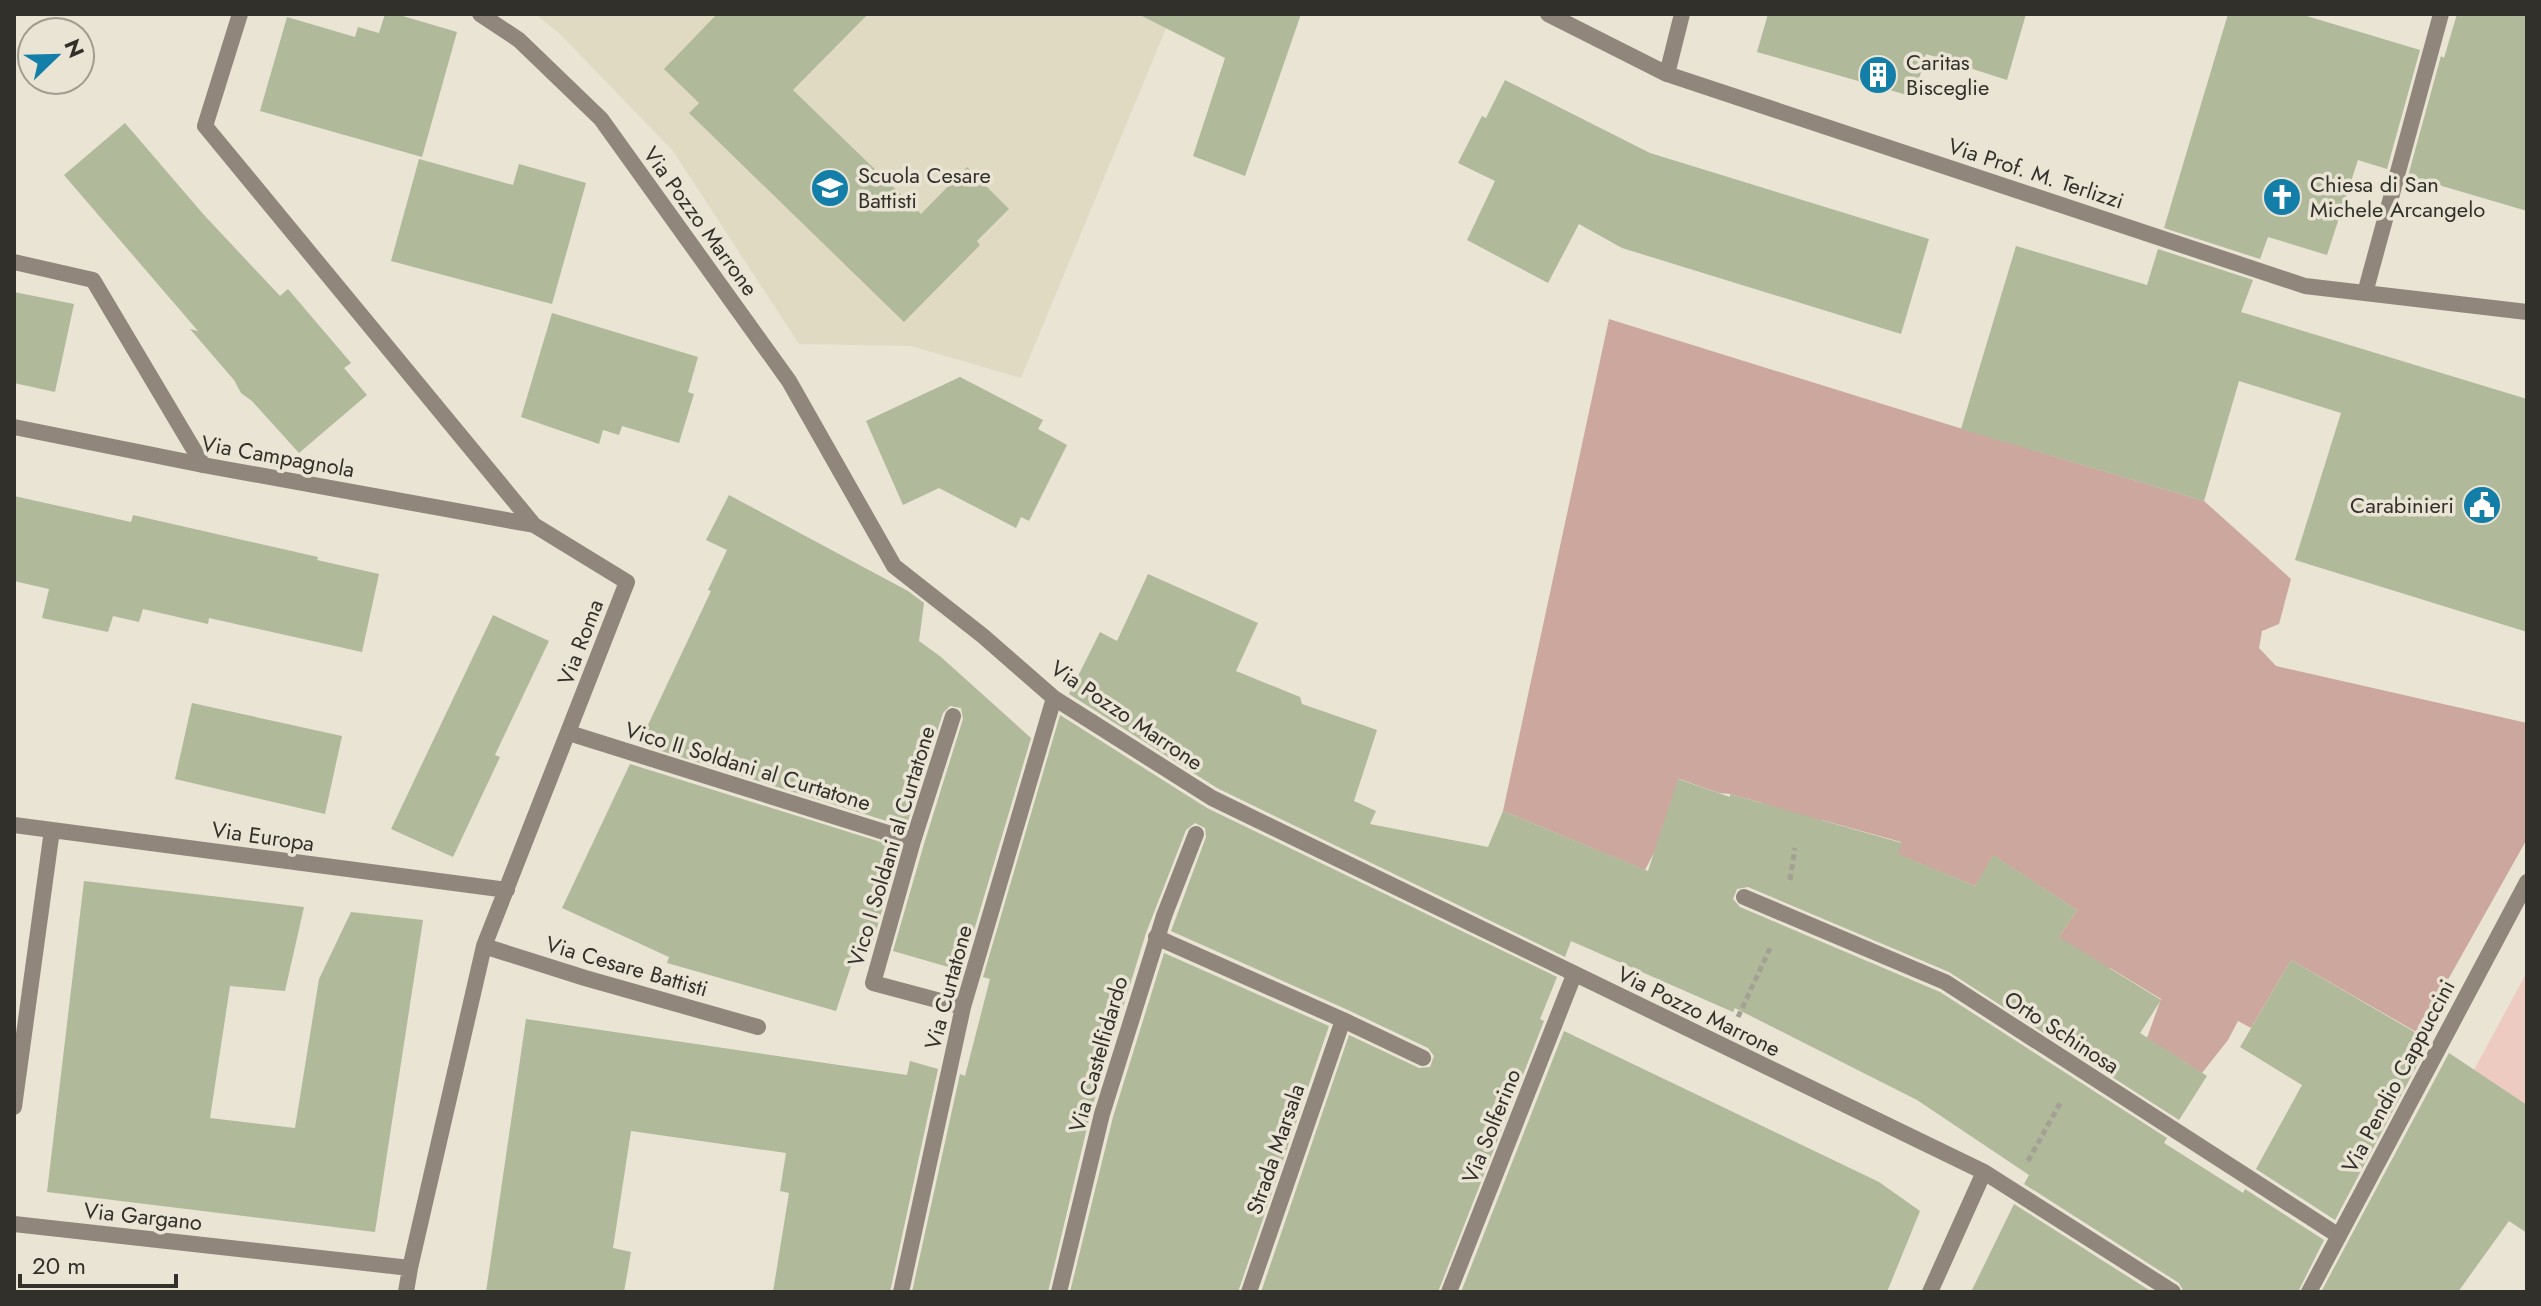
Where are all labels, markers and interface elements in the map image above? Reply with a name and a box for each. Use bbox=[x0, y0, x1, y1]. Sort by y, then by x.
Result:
north arrow bbox=[16, 16, 96, 96]
text: N bbox=[56, 34, 93, 62]
place label: Caritas Bisceglie bbox=[1906, 46, 1989, 103]
building icon: Caritas Bisceglie bbox=[1857, 54, 1899, 96]
street label: Via Prof. M. Terlizzi bbox=[1944, 129, 2128, 217]
street label: Via Pozzo Marrone bbox=[636, 140, 766, 302]
place label: Scuola Cesare Battisti bbox=[858, 159, 991, 216]
school or university icon: Scuola Cesare Battisti bbox=[809, 167, 851, 209]
place label: Chiesa di San Michele Arcangelo bbox=[2310, 168, 2485, 225]
church icon: Chiesa di San Michele Arcangelo bbox=[2261, 176, 2303, 218]
street label: Via Campagnola bbox=[199, 427, 357, 485]
public building icon: Carabinieri bbox=[2461, 484, 2503, 526]
place label: Carabinieri bbox=[2350, 489, 2454, 521]
street label: Via Roma bbox=[549, 594, 611, 690]
street label: Via Pozzo Marrone bbox=[1044, 652, 1210, 778]
street label: Vico II Soldani al Curtatone bbox=[621, 713, 875, 819]
street label: Vico I Soldani al Curtatone bbox=[839, 722, 943, 970]
street label: Via Europa bbox=[210, 813, 316, 859]
street label: Via Curtatone bbox=[916, 921, 980, 1053]
street label: Via Cesare Battisti bbox=[542, 928, 712, 1004]
street label: Via Pozzo Marrone bbox=[1612, 958, 1786, 1064]
street label: Via Castelfidardo bbox=[1060, 972, 1136, 1136]
street label: Via Pendio Cappuccini bbox=[2333, 974, 2463, 1178]
street label: Orto Schinosa bbox=[1998, 983, 2126, 1081]
street label: Via Solferino bbox=[1453, 1064, 1529, 1188]
street label: Strada Marsala bbox=[1238, 1079, 1312, 1219]
street label: Via Gargano bbox=[82, 1194, 204, 1238]
scale bar bbox=[20, 1238, 176, 1288]
text: 20 m bbox=[32, 1248, 86, 1283]

